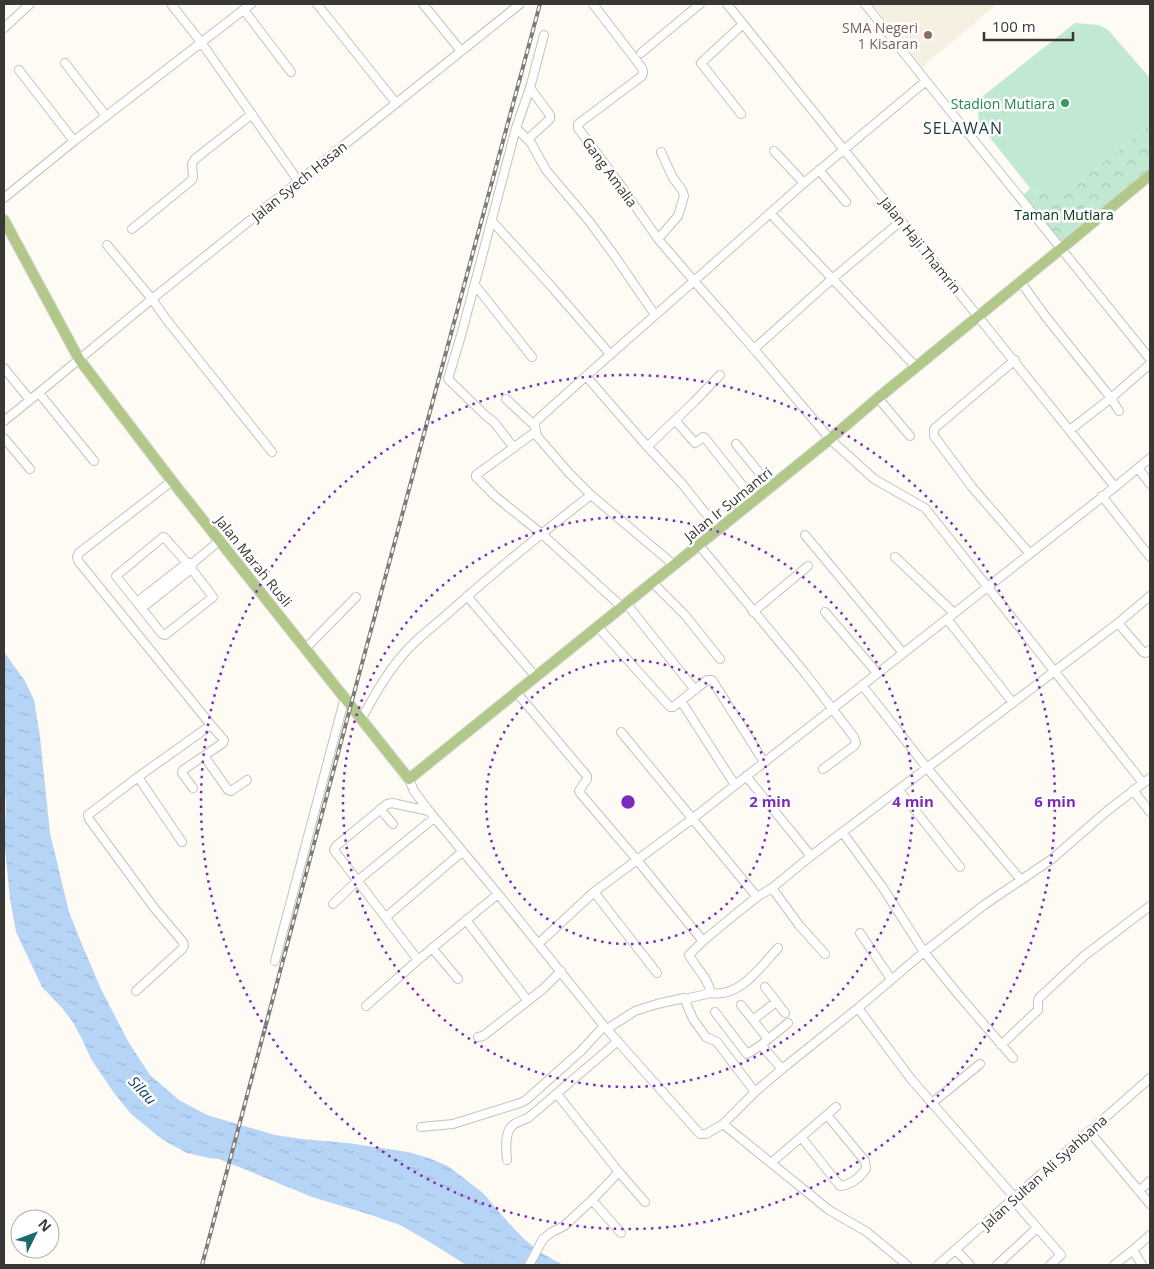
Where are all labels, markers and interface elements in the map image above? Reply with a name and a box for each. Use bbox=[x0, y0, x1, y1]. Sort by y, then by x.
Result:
scale bar bbox=[984, 10, 1073, 42]
text: 100 m bbox=[992, 16, 1036, 36]
place label: SMA Negeri 1 Kisaran bbox=[842, 18, 918, 53]
marker: SMA Negeri 1 Kisaran bbox=[922, 29, 934, 41]
place label: Stadion Mutiara bbox=[951, 94, 1055, 113]
marker: Stadion Mutiara bbox=[1059, 97, 1071, 109]
district label: SELAWAN bbox=[923, 117, 1003, 139]
street label: Gang Amalia bbox=[578, 133, 642, 211]
street label: Jalan Syech Hasan bbox=[246, 137, 351, 227]
street label: Jalan Haji Thamrin bbox=[875, 191, 966, 297]
park label: Taman Mutiara bbox=[1014, 205, 1114, 224]
street label: Jalan Ir Sumantri bbox=[678, 463, 776, 547]
street label: Jalan Marah Rusli bbox=[210, 510, 297, 611]
text: 2 min bbox=[749, 791, 791, 811]
text: 4 min bbox=[892, 791, 934, 811]
text: 6 min bbox=[1034, 791, 1076, 811]
centre of rings bbox=[619, 793, 637, 811]
water label: Silau bbox=[125, 1071, 162, 1109]
street label: Jalan Sultan Ali Syahbana bbox=[976, 1110, 1111, 1235]
north arrow bbox=[10, 1209, 60, 1259]
text: N bbox=[34, 1214, 56, 1236]

